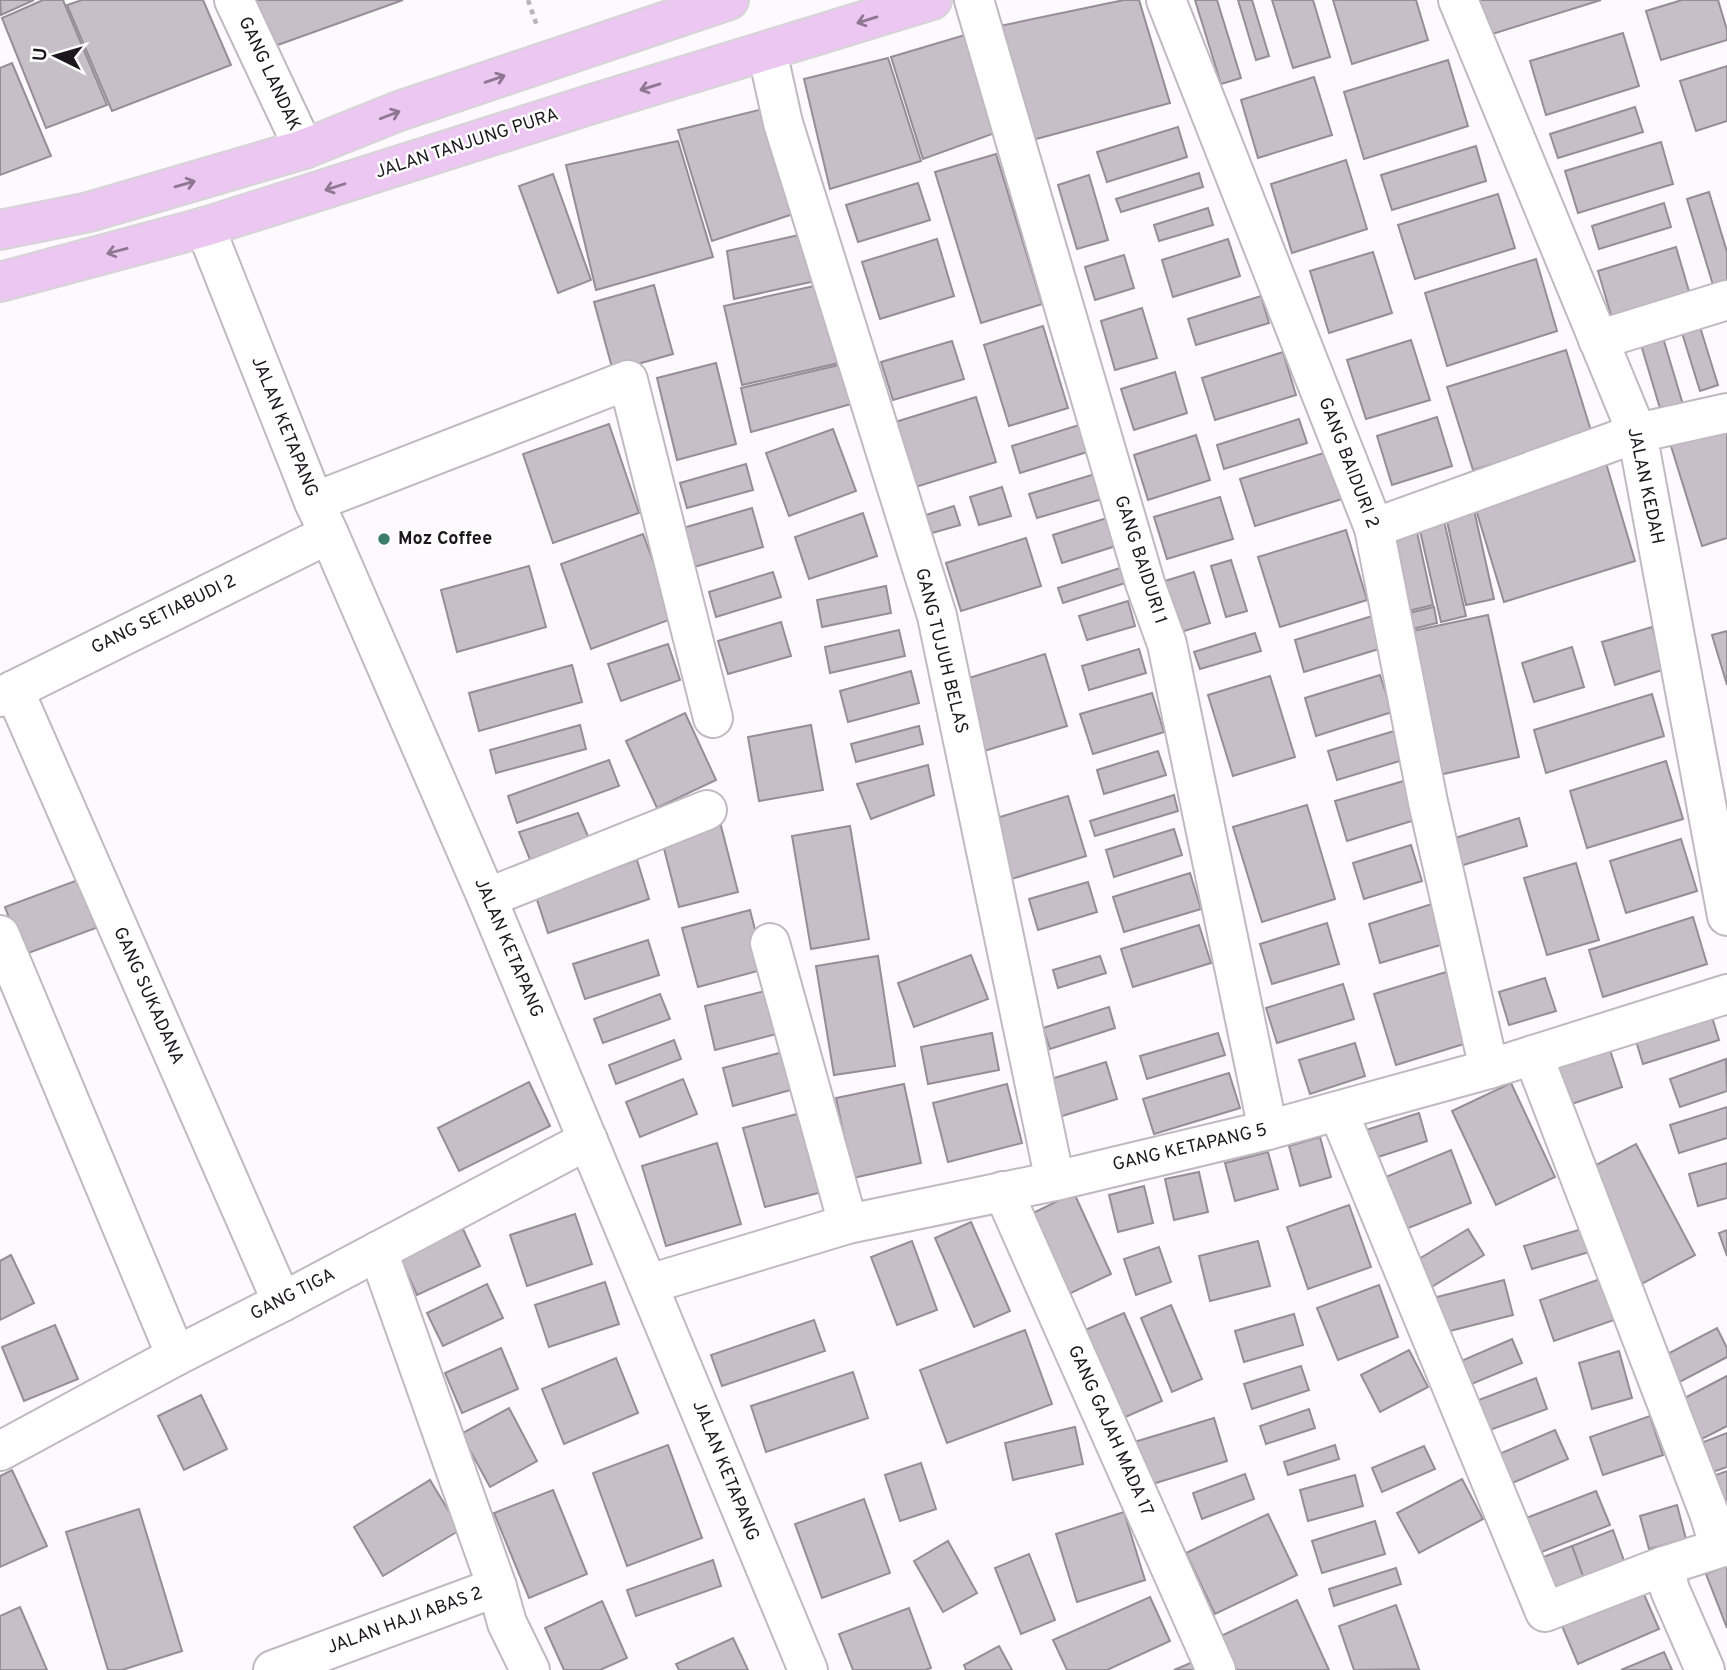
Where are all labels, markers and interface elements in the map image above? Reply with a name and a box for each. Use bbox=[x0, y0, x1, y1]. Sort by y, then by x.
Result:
street label: GANG LANDAK bbox=[233, 13, 306, 135]
one-way arrow bbox=[856, 15, 878, 28]
north arrow bbox=[21, 21, 91, 91]
text: U bbox=[29, 47, 54, 62]
one-way arrow bbox=[484, 72, 506, 85]
one-way arrow bbox=[639, 82, 661, 94]
street label: JALAN TANJUNG PURA bbox=[372, 104, 562, 184]
one-way arrow bbox=[378, 107, 400, 120]
one-way arrow bbox=[174, 176, 196, 189]
one-way arrow bbox=[324, 181, 346, 194]
one-way arrow bbox=[106, 245, 128, 258]
street label: JALAN KETAPANG bbox=[245, 353, 323, 501]
street label: GANG BAIDURI 2 bbox=[1312, 394, 1384, 532]
street label: JALAN KEDAH bbox=[1621, 426, 1669, 546]
street label: GANG BAIDURI 1 bbox=[1108, 493, 1172, 627]
place label: Moz Coffee bbox=[398, 528, 492, 551]
marker: Moz Coffee bbox=[376, 531, 392, 547]
street label: GANG TUJUH BELAS bbox=[909, 566, 973, 736]
street label: GANG SETIABUDI 2 bbox=[88, 570, 240, 660]
street label: JALAN KETAPANG bbox=[468, 875, 548, 1021]
street label: GANG SUKADANA bbox=[107, 924, 189, 1068]
street label: GANG KETAPANG 5 bbox=[1110, 1119, 1270, 1177]
street label: GANG TIGA bbox=[247, 1264, 339, 1326]
street label: GANG GAJAH MADA 17 bbox=[1062, 1342, 1158, 1520]
street label: JALAN KETAPANG bbox=[686, 1397, 764, 1545]
street label: JALAN HAJI ABAS 2 bbox=[324, 1582, 486, 1660]

